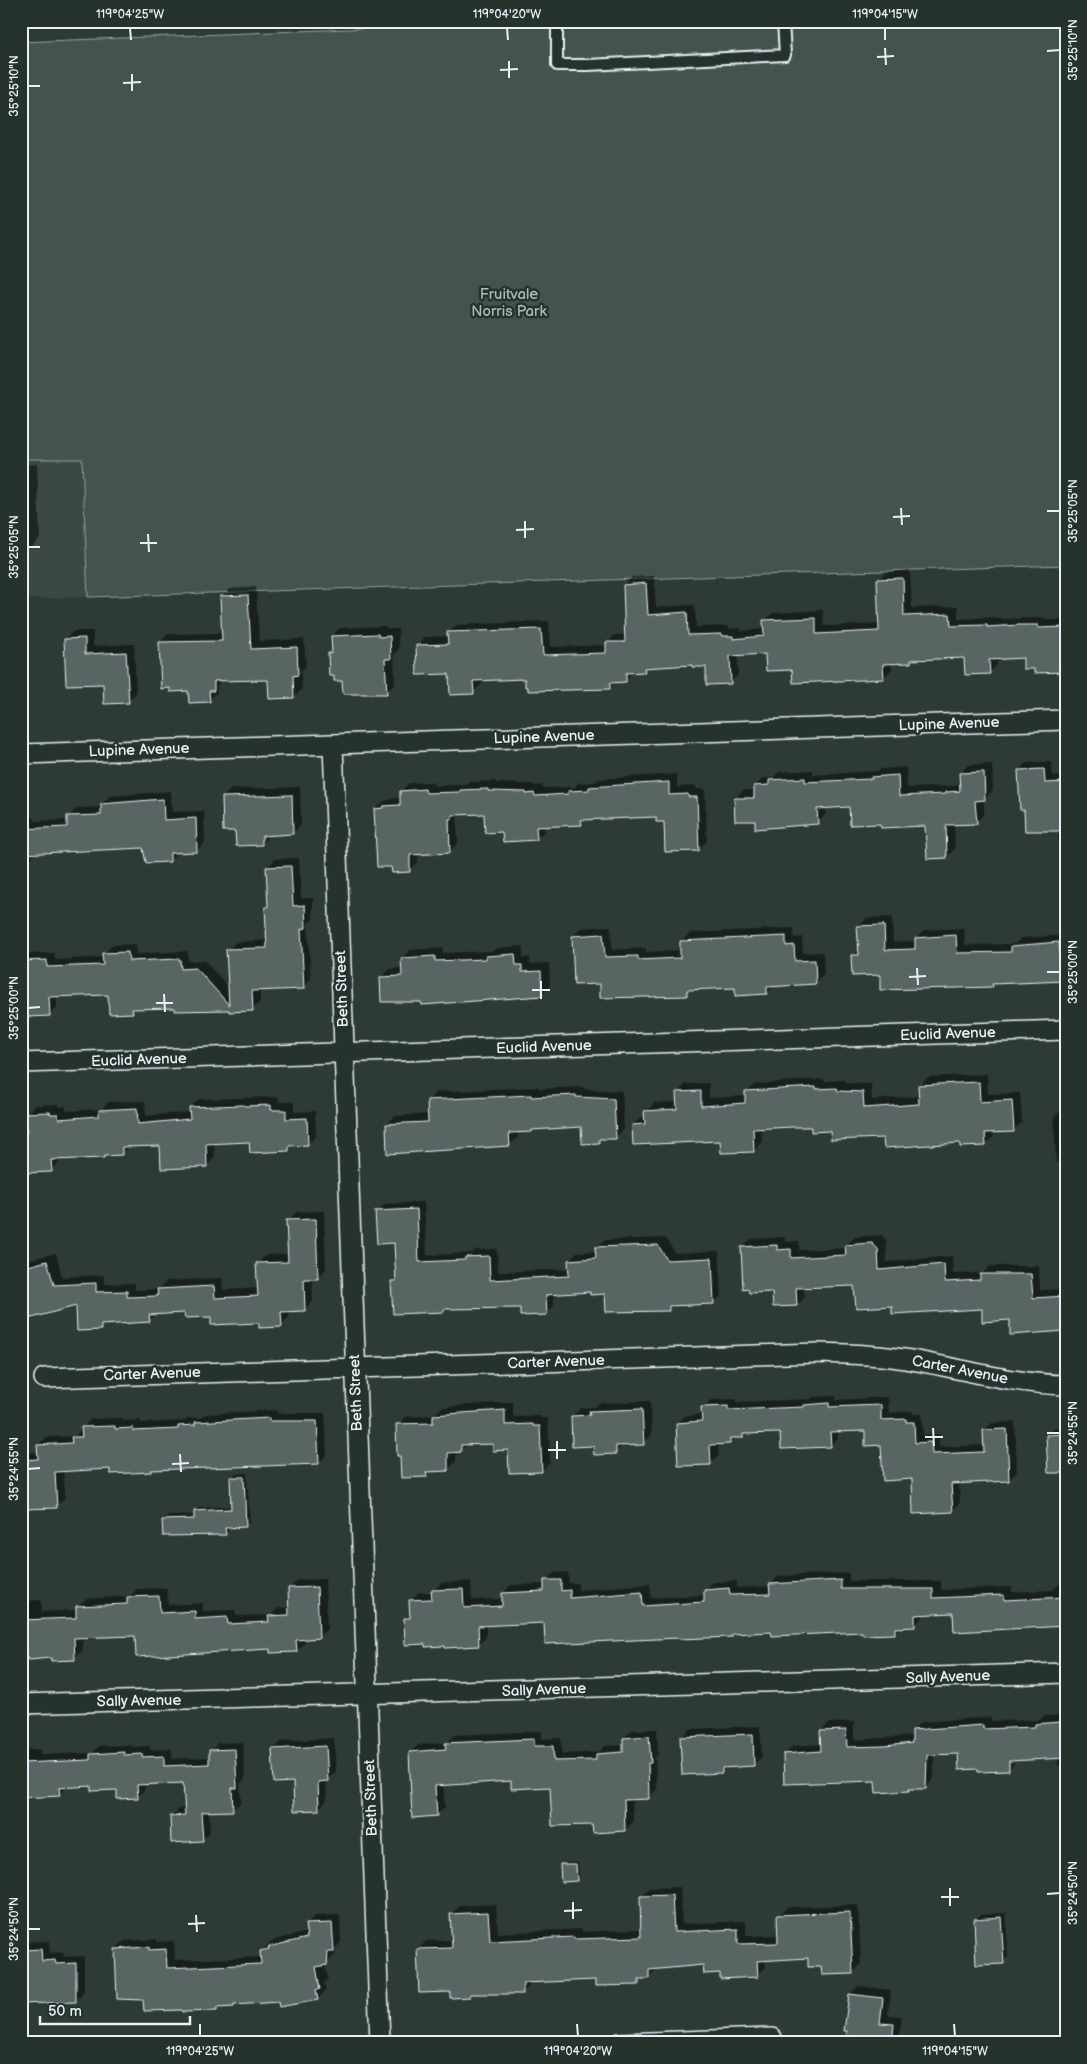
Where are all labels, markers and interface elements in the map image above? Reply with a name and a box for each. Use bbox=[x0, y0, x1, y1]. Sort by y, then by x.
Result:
text: 119°04'25"W bbox=[96, 7, 164, 22]
text: 119°04'20"W bbox=[473, 7, 541, 22]
text: 119°04'15"W bbox=[852, 7, 918, 22]
text: 35°25'10"N bbox=[1066, 19, 1081, 81]
text: 35°25'10"N bbox=[7, 55, 22, 117]
park label: Fruitvale Norris Park bbox=[471, 285, 547, 321]
text: 35°25'05"N bbox=[1066, 479, 1081, 543]
text: 35°25'05"N bbox=[7, 515, 22, 579]
street label: Lupine Avenue bbox=[898, 713, 1000, 735]
street label: Lupine Avenue bbox=[493, 726, 595, 748]
street label: Lupine Avenue bbox=[88, 739, 190, 761]
text: 35°25'00"N bbox=[1066, 940, 1081, 1004]
street label: Beth Street bbox=[331, 950, 353, 1028]
text: 35°25'00"N bbox=[7, 976, 22, 1040]
street label: Euclid Avenue bbox=[900, 1023, 996, 1045]
street label: Euclid Avenue bbox=[496, 1036, 592, 1058]
street label: Euclid Avenue bbox=[91, 1049, 187, 1071]
street label: Carter Avenue bbox=[507, 1351, 605, 1373]
street label: Carter Avenue bbox=[910, 1351, 1010, 1389]
street label: Beth Street bbox=[345, 1354, 367, 1432]
street label: Carter Avenue bbox=[103, 1363, 201, 1385]
text: 35°24'55"N bbox=[1066, 1401, 1081, 1465]
text: 35°24'55"N bbox=[7, 1437, 22, 1501]
street label: Sally Avenue bbox=[905, 1666, 991, 1688]
street label: Sally Avenue bbox=[501, 1679, 587, 1701]
street label: Sally Avenue bbox=[97, 1691, 181, 1711]
street label: Beth Street bbox=[360, 1759, 382, 1837]
text: 35°24'50"N bbox=[1066, 1861, 1081, 1925]
text: 35°24'50"N bbox=[7, 1897, 22, 1961]
scale bar bbox=[40, 1994, 190, 2026]
text: 50 m bbox=[48, 2002, 82, 2021]
text: 119°04'25"W bbox=[166, 2044, 234, 2059]
text: 119°04'20"W bbox=[544, 2044, 612, 2059]
text: 119°04'15"W bbox=[922, 2044, 988, 2059]

